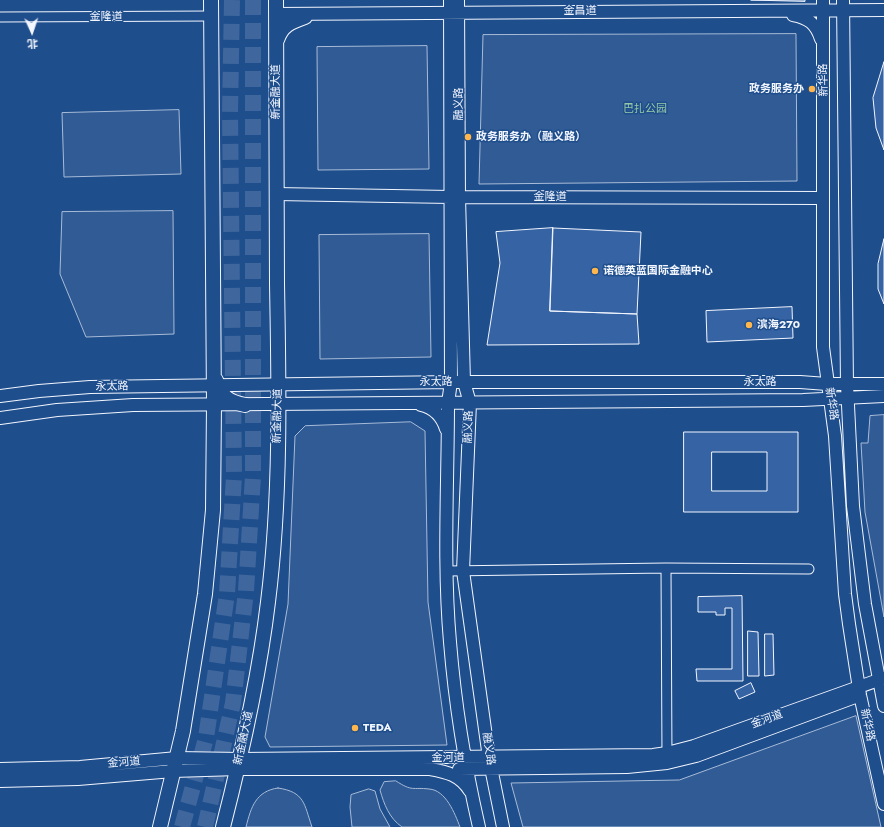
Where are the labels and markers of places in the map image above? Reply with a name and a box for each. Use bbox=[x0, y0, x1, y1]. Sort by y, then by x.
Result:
place label: 政务服务办 bbox=[749, 82, 804, 96]
marker: 政务服务办 bbox=[807, 84, 817, 94]
place label: 政务服务办（融义路） bbox=[476, 130, 586, 144]
marker: 政务服务办（融义路） bbox=[463, 132, 473, 142]
place label: 诺德英蓝国际金融中心 bbox=[603, 264, 713, 278]
marker: 诺德英蓝国际金融中心 bbox=[590, 266, 600, 276]
place label: 滨海270 bbox=[757, 318, 800, 332]
marker: 滨海270 bbox=[744, 320, 754, 330]
place label: TEDA bbox=[363, 721, 392, 735]
marker: TEDA bbox=[350, 723, 360, 733]

